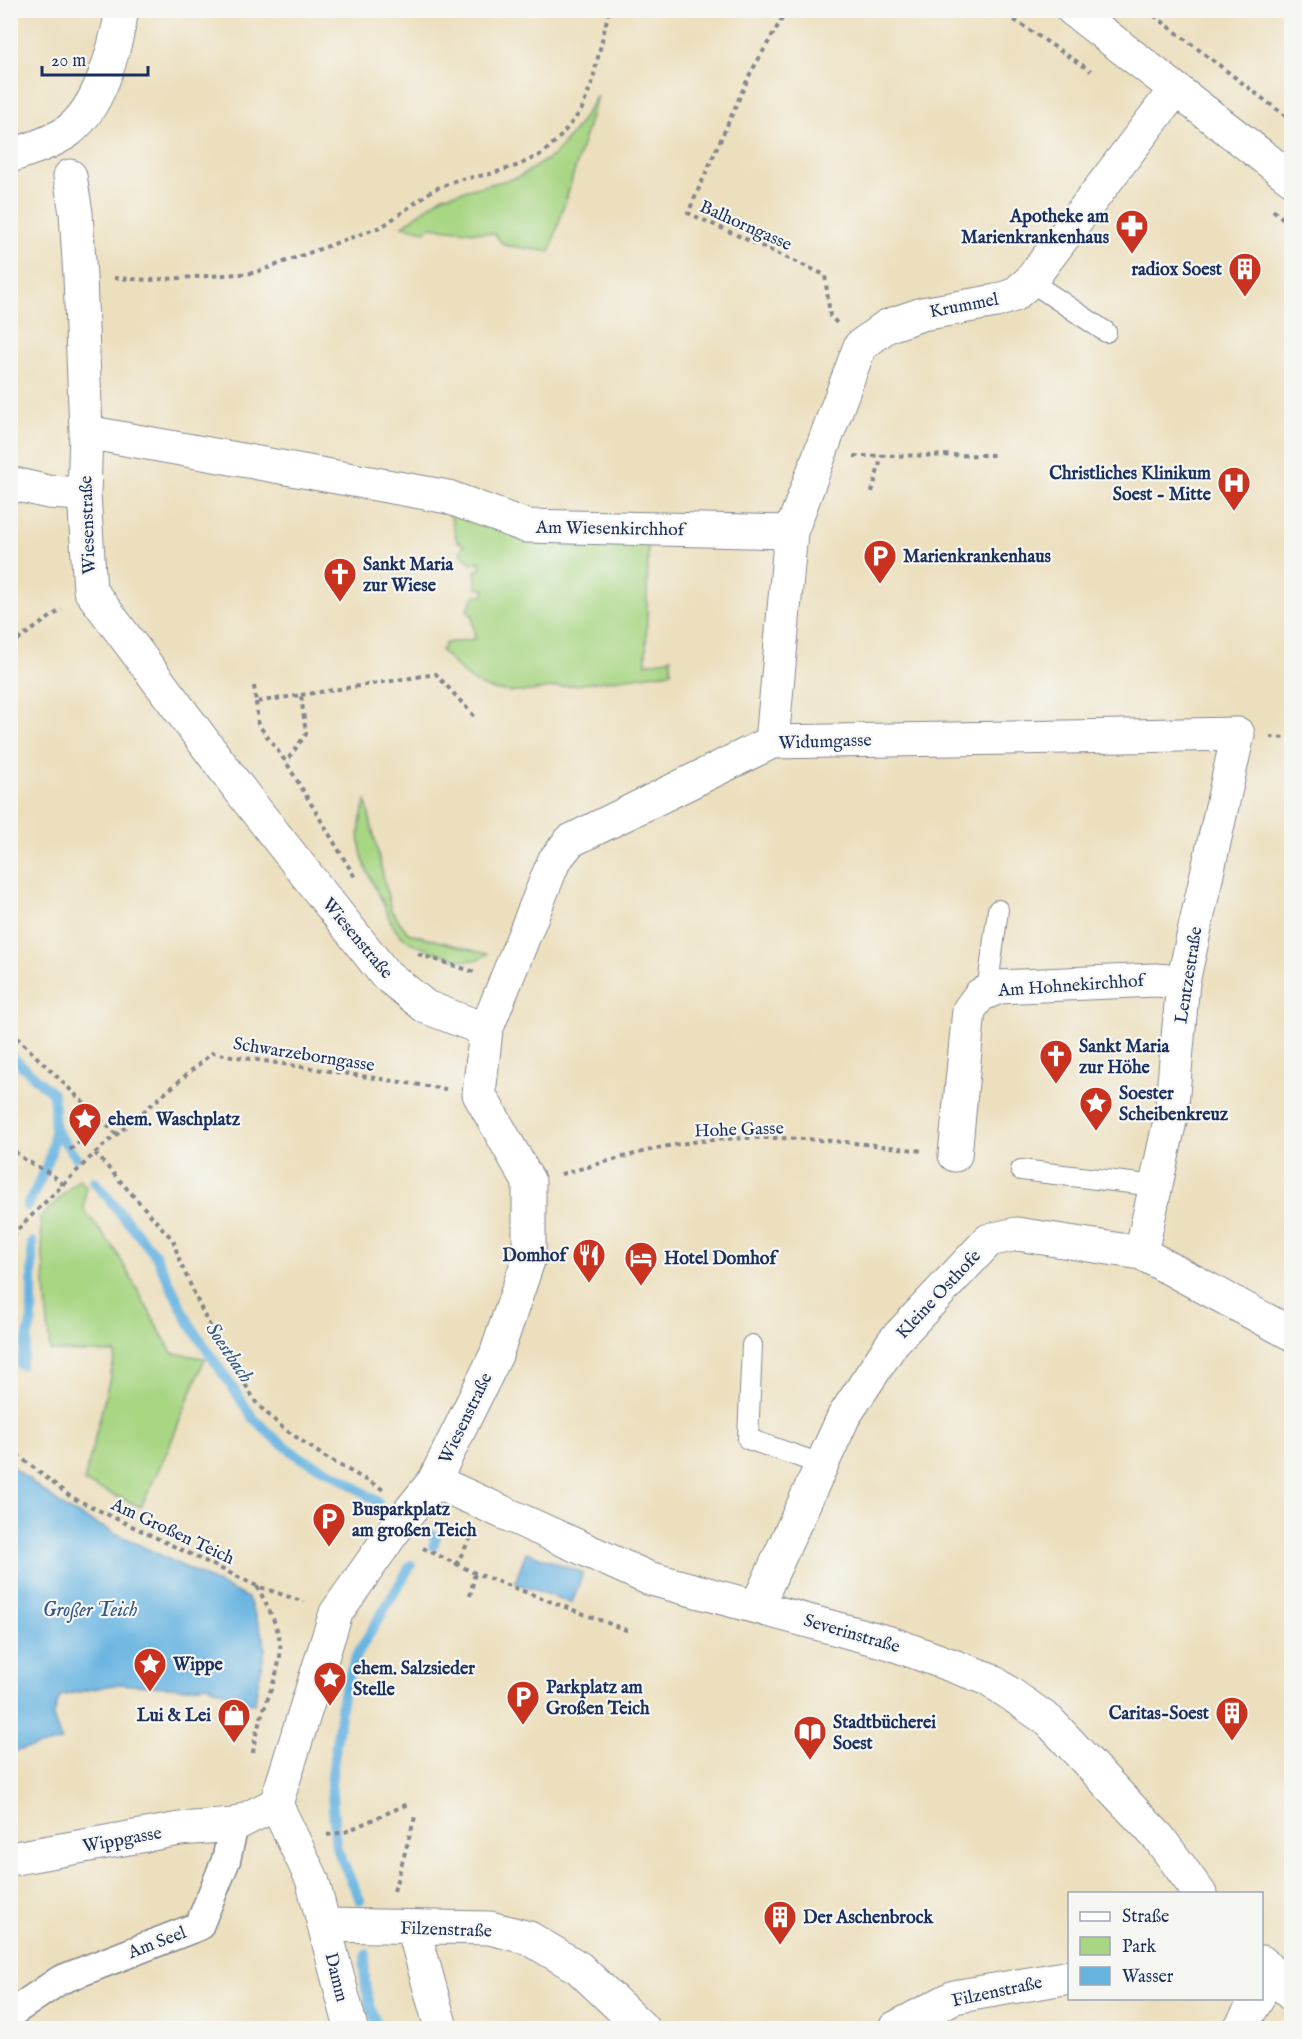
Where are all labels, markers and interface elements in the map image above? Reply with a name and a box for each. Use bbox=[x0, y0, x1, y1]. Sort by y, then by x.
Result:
scale bar bbox=[42, 39, 148, 77]
text: 20 m bbox=[51, 50, 86, 73]
street label: Balhorngasse bbox=[696, 196, 795, 257]
place label: Apotheke am Marienkrankenhaus bbox=[961, 206, 1110, 250]
pharmacy icon: Apotheke am Marienkrankenhaus bbox=[1114, 208, 1150, 255]
building icon: radiox Soest bbox=[1227, 251, 1263, 298]
place label: radiox Soest bbox=[1131, 259, 1223, 282]
street label: Krummel bbox=[928, 289, 1001, 324]
place label: Christliches Klinikum Soest - Mitte bbox=[1049, 463, 1212, 507]
hospital icon: Christliches Klinikum Soest - Mitte bbox=[1216, 465, 1252, 512]
street label: Wiesenstraße bbox=[75, 475, 102, 575]
street label: Am Wiesenkirchhof bbox=[535, 517, 688, 542]
parking icon: Marienkrankenhaus bbox=[862, 538, 898, 585]
place label: Marienkrankenhaus bbox=[903, 546, 1052, 569]
place label: Sankt Maria zur Wiese bbox=[363, 554, 454, 598]
church icon: Sankt Maria zur Wiese bbox=[322, 556, 358, 603]
street label: Widumgasse bbox=[778, 729, 872, 756]
street label: Wiesenstraße bbox=[316, 894, 397, 984]
street label: Lentzestraße bbox=[1170, 925, 1209, 1025]
street label: Am Hohnekirchhof bbox=[996, 970, 1148, 1003]
street label: Schwarzeborngasse bbox=[231, 1033, 376, 1078]
place label: Sankt Maria zur Höhe bbox=[1079, 1036, 1170, 1080]
church icon: Sankt Maria zur Höhe bbox=[1038, 1038, 1074, 1085]
place label: Soester Scheibenkreuz bbox=[1119, 1083, 1229, 1127]
place icon: Soester Scheibenkreuz bbox=[1078, 1085, 1114, 1132]
place icon: ehem. Waschplatz bbox=[67, 1101, 103, 1148]
place label: ehem. Waschplatz bbox=[108, 1109, 241, 1132]
street label: Hohe Gasse bbox=[694, 1117, 784, 1144]
restaurant icon: Domhof bbox=[571, 1237, 607, 1284]
hotel icon: Hotel Domhof bbox=[623, 1240, 659, 1287]
place label: Domhof bbox=[502, 1245, 569, 1268]
street label: Kleine Osthofe bbox=[892, 1245, 986, 1345]
place label: Hotel Domhof bbox=[664, 1248, 779, 1271]
water label: Soestbach bbox=[199, 1318, 258, 1388]
street label: Wiesenstraße bbox=[434, 1369, 498, 1468]
street label: Am Großen Teich bbox=[106, 1493, 238, 1571]
place label: Busparkplatz am großen Teich bbox=[352, 1499, 477, 1543]
parking icon: Busparkplatz am großen Teich bbox=[311, 1501, 347, 1548]
water label: Großer Teich bbox=[43, 1598, 138, 1623]
street label: Severinstraße bbox=[801, 1610, 902, 1659]
place icon: Wippe bbox=[132, 1646, 168, 1693]
place label: Wippe bbox=[172, 1654, 223, 1677]
place label: ehem. Salzsieder Stelle bbox=[353, 1658, 475, 1702]
place icon: ehem. Salzsieder Stelle bbox=[312, 1660, 348, 1707]
place label: Parkplatz am Großen Teich bbox=[546, 1677, 650, 1721]
parking icon: Parkplatz am Großen Teich bbox=[505, 1679, 541, 1726]
building icon: Caritas-Soest bbox=[1214, 1695, 1250, 1742]
shop icon: Lui & Lei bbox=[216, 1697, 252, 1744]
place label: Caritas-Soest bbox=[1109, 1703, 1210, 1726]
place label: Lui & Lei bbox=[137, 1705, 211, 1728]
place label: Stadtbücherei Soest bbox=[833, 1712, 936, 1756]
library icon: Stadtbücherei Soest bbox=[792, 1714, 828, 1761]
street label: Wippgasse bbox=[81, 1822, 164, 1859]
legend bbox=[1068, 1892, 1263, 2000]
building icon: Der Aschenbrock bbox=[762, 1899, 798, 1946]
text: Straße bbox=[1122, 1906, 1169, 1929]
place label: Der Aschenbrock bbox=[803, 1907, 934, 1930]
street label: Filzenstraße bbox=[400, 1917, 492, 1944]
street label: Am Seel bbox=[124, 1922, 190, 1965]
text: Park bbox=[1122, 1936, 1157, 1959]
street label: Damm bbox=[318, 1950, 353, 2005]
text: Wasser bbox=[1122, 1966, 1174, 1989]
street label: Filzenstraße bbox=[950, 1972, 1045, 2013]

